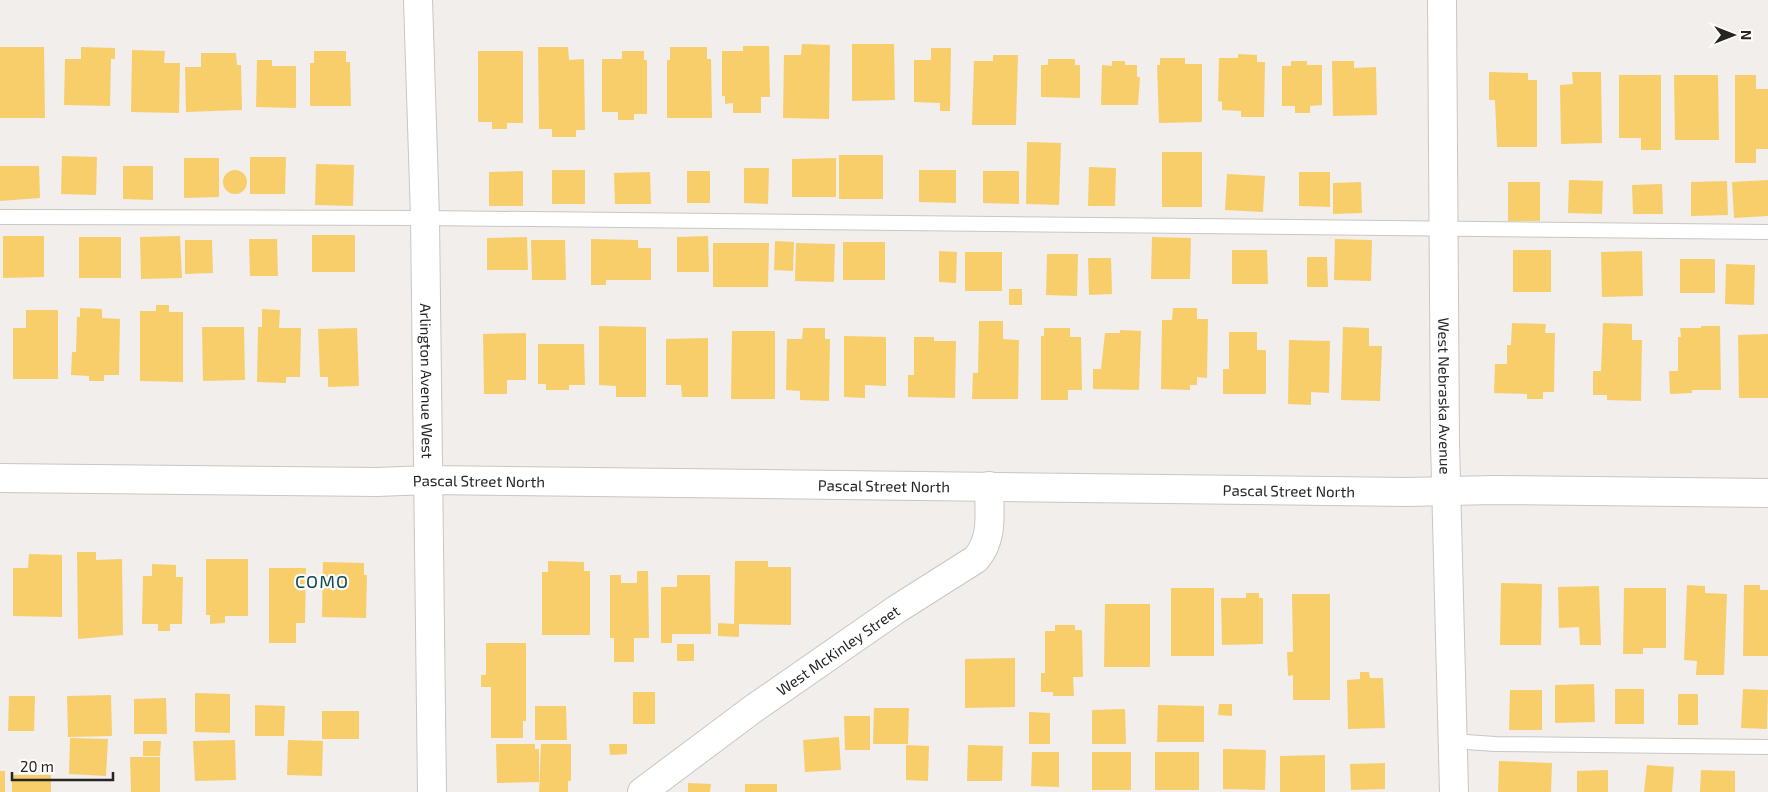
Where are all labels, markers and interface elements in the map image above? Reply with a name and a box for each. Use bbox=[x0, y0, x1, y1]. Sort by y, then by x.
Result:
north arrow bbox=[1708, 10, 1758, 60]
text: N bbox=[1738, 30, 1755, 40]
street label: Arlington Avenue West bbox=[417, 303, 437, 459]
street label: West Nebraska Avenue bbox=[1435, 317, 1455, 475]
street label: Pascal Street North bbox=[412, 471, 545, 490]
street label: Pascal Street North bbox=[818, 476, 950, 495]
street label: Pascal Street North bbox=[1223, 481, 1355, 500]
district label: COMO bbox=[295, 570, 349, 592]
street label: West McKinley Street bbox=[773, 601, 903, 699]
scale bar bbox=[12, 750, 114, 782]
text: 20 m bbox=[20, 757, 54, 775]

